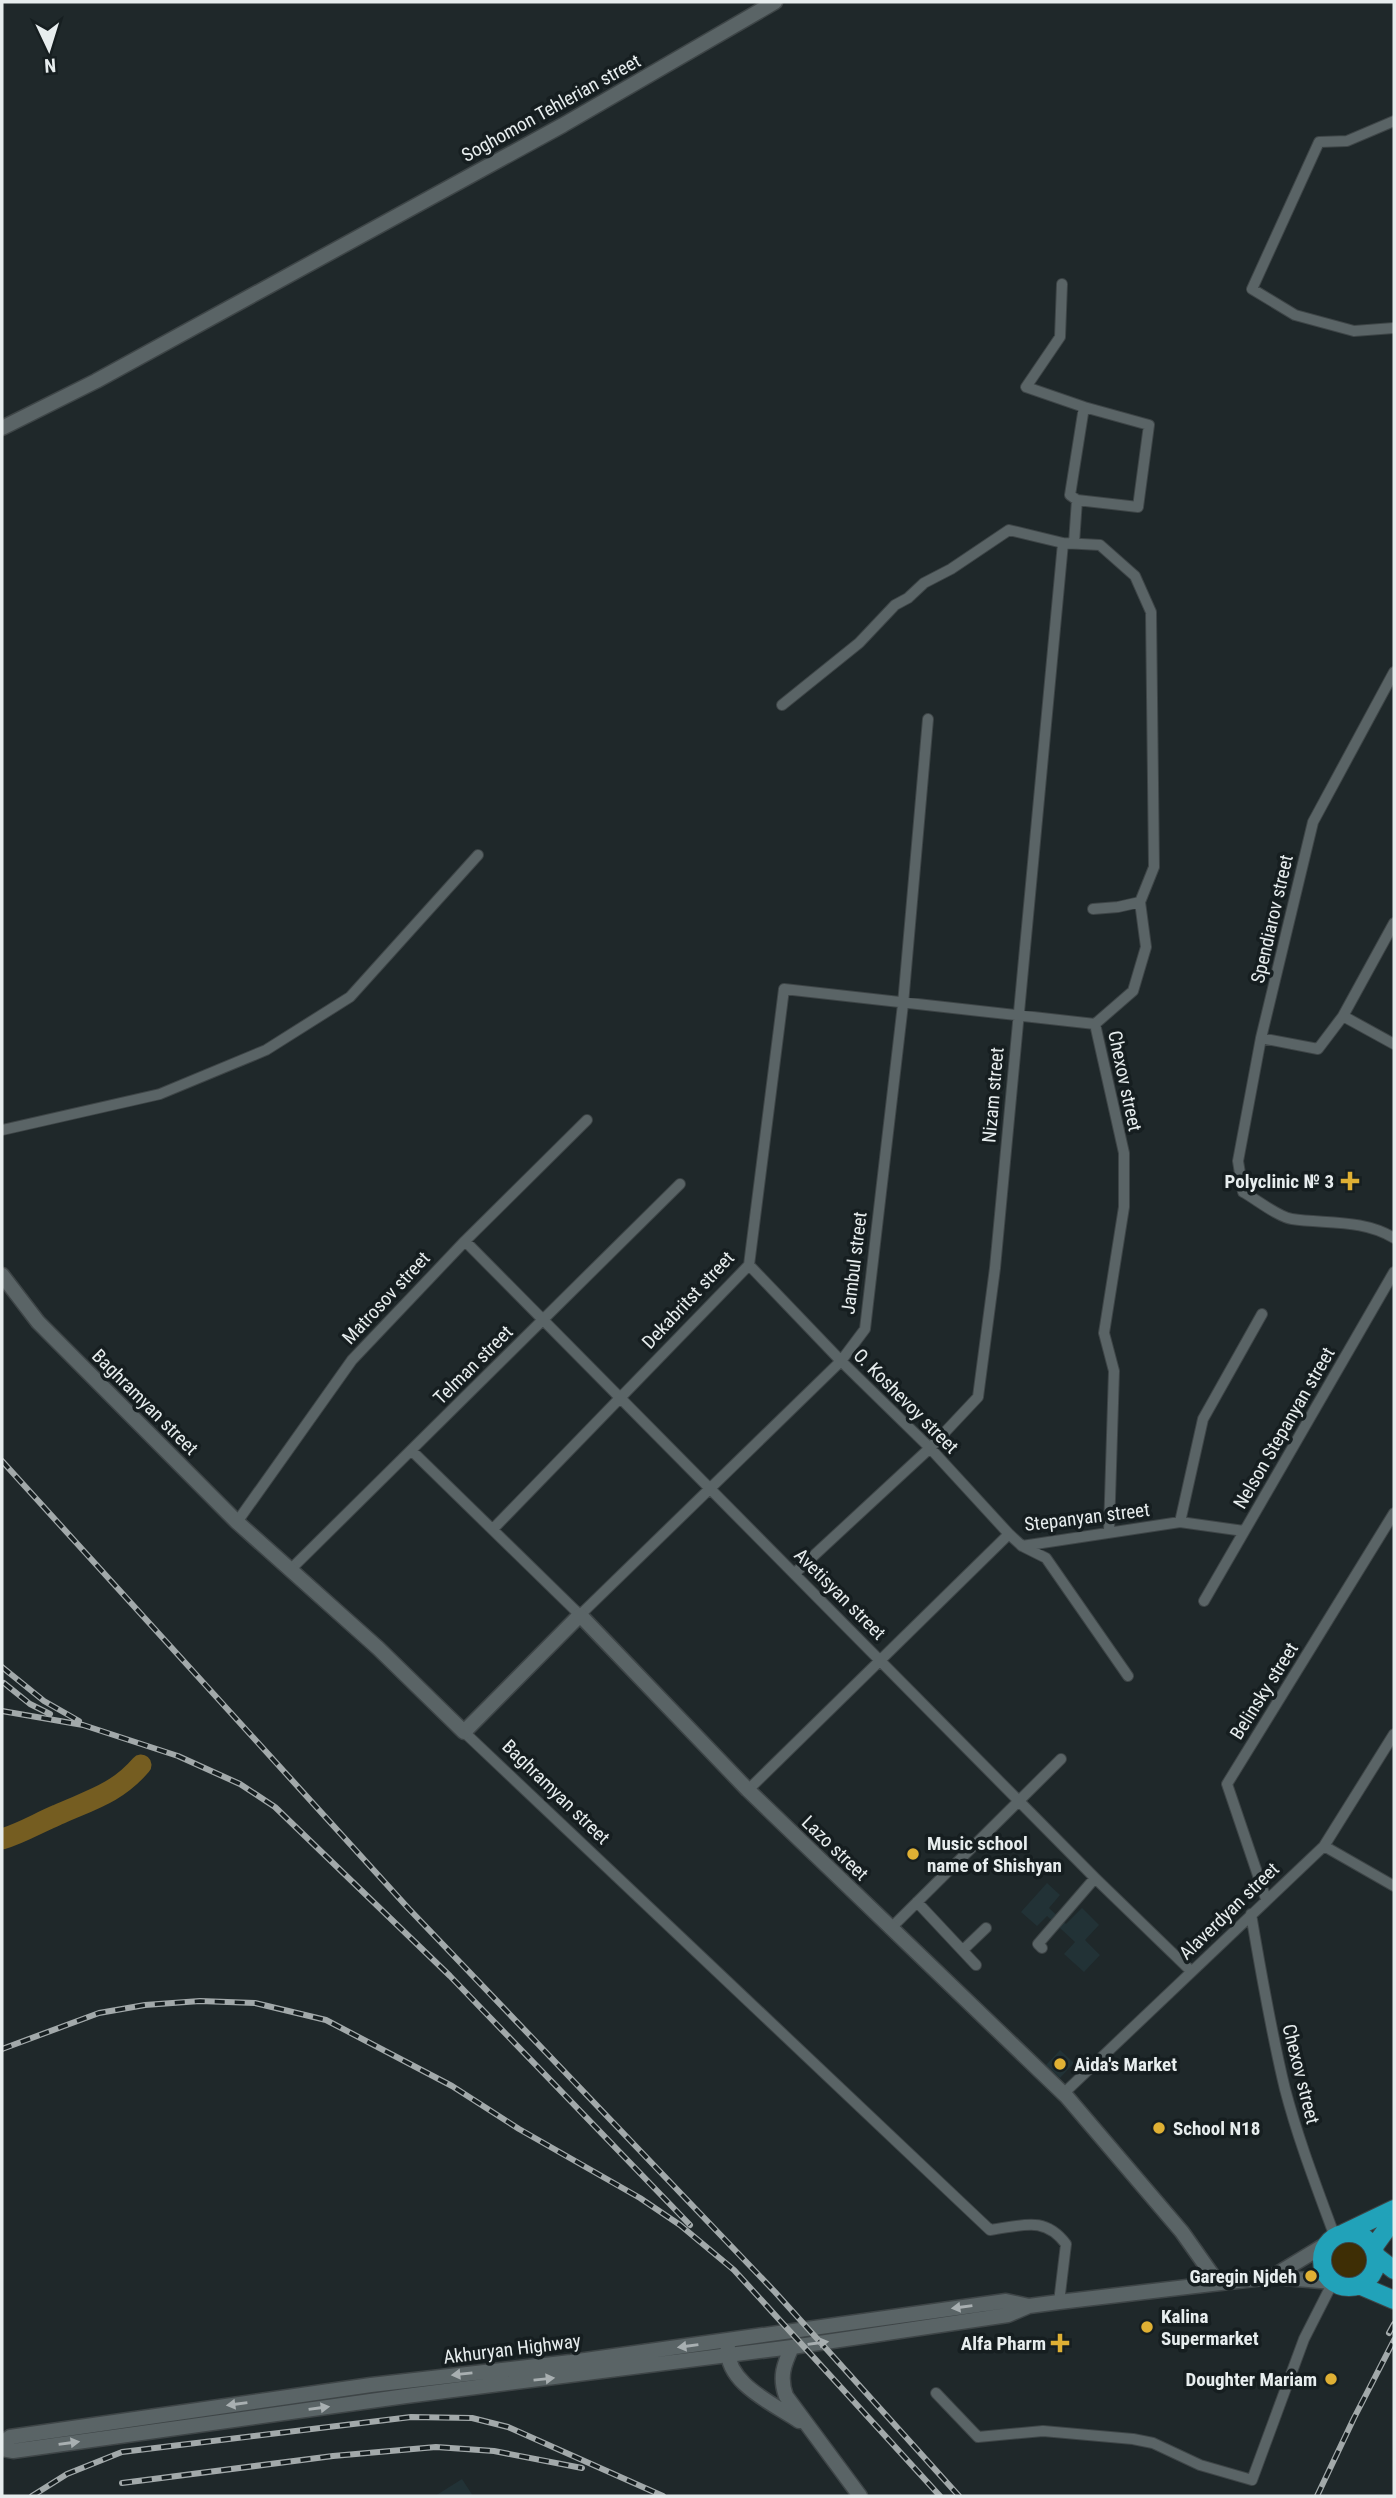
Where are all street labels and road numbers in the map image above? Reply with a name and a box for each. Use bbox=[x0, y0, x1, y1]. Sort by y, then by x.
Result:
street label: Soghomon Tehlerian street bbox=[458, 49, 644, 167]
street label: Spendiarov street bbox=[1246, 853, 1298, 985]
street label: Chexov street bbox=[1103, 1029, 1147, 1133]
street label: Nizam street bbox=[977, 1046, 1009, 1144]
street label: Jambul street bbox=[836, 1210, 872, 1316]
street label: Matrosov street bbox=[337, 1247, 435, 1349]
street label: Dekabritst street bbox=[637, 1247, 739, 1353]
street label: Telman street bbox=[429, 1321, 517, 1409]
street label: Nelson Stepanyan street bbox=[1228, 1343, 1340, 1513]
street label: Baghramyan street bbox=[87, 1344, 203, 1460]
street label: O. Koshevoy street bbox=[849, 1344, 963, 1458]
street label: Stepanyan street bbox=[1023, 1498, 1151, 1536]
street label: Avetisyan street bbox=[790, 1544, 890, 1644]
street label: Belinsky street bbox=[1225, 1638, 1303, 1744]
street label: Baghramyan street bbox=[497, 1735, 615, 1849]
street label: Lazo street bbox=[797, 1811, 873, 1885]
street label: Alaverdyan street bbox=[1174, 1858, 1284, 1964]
street label: Chexov street bbox=[1277, 2022, 1325, 2126]
street label: Akhuryan Highway bbox=[442, 2329, 582, 2369]

